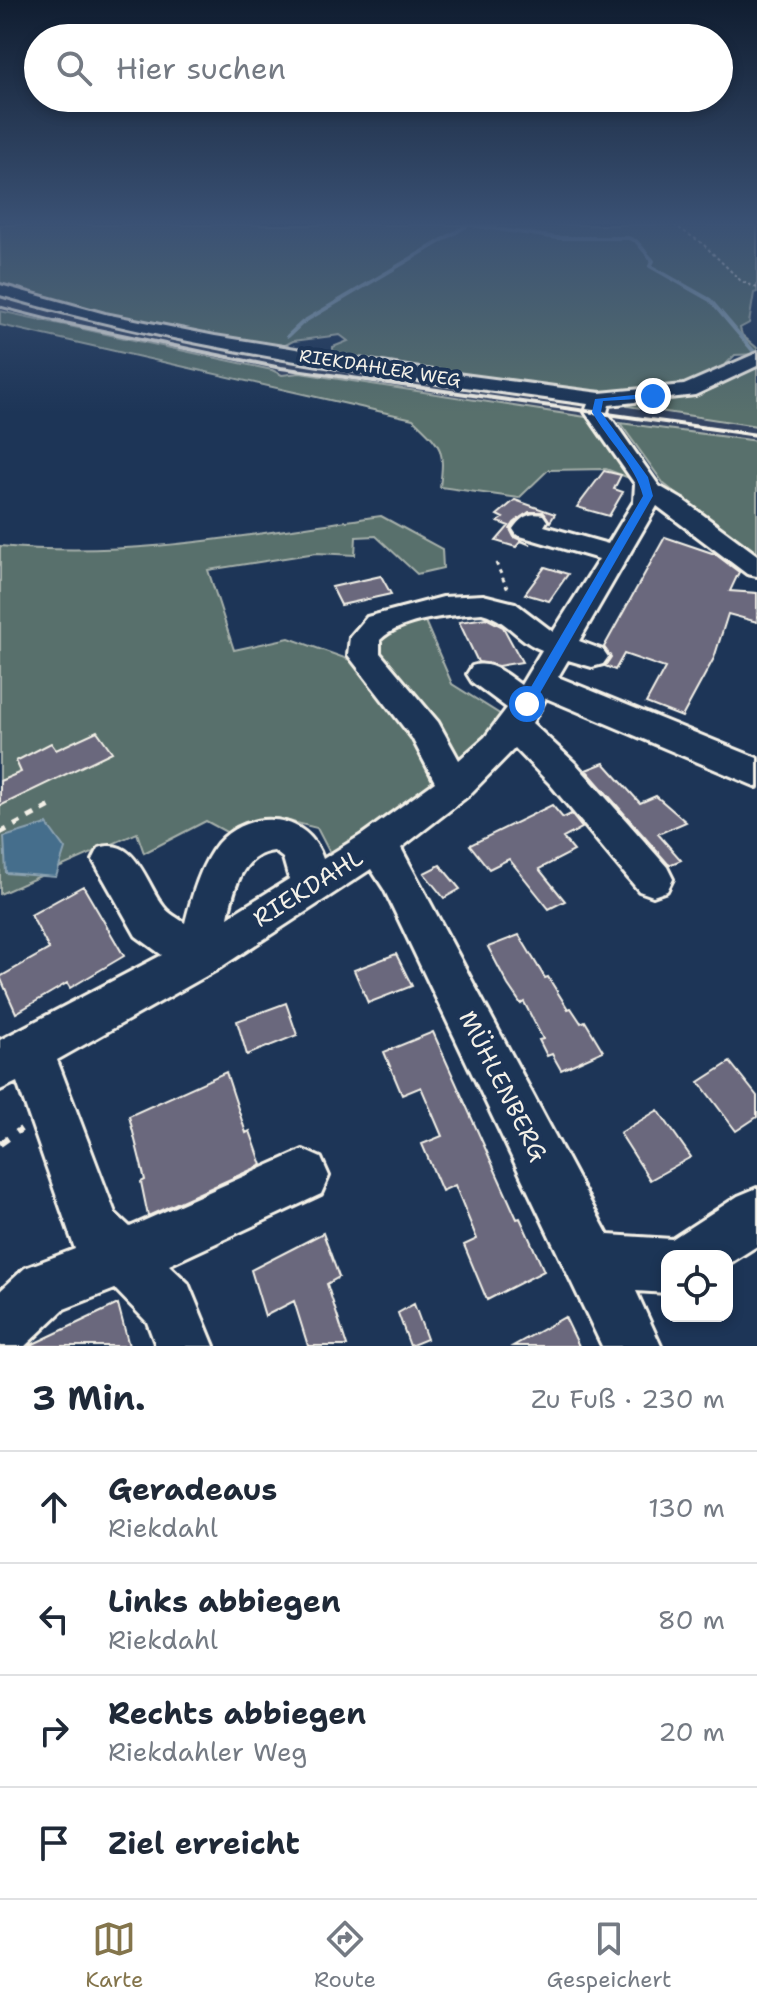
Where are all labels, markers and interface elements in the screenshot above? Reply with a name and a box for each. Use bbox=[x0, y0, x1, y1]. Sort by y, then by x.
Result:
search box bbox=[24, 24, 733, 112]
icon: search bbox=[52, 46, 96, 90]
text: Hier suchen bbox=[116, 48, 286, 89]
street label: RIEKDAHLER WEG bbox=[297, 343, 463, 393]
route end bbox=[635, 378, 671, 414]
route start bbox=[509, 686, 545, 722]
street label: RIEKDAHL bbox=[247, 842, 369, 934]
street label: MÜHLENBERG bbox=[451, 1005, 555, 1167]
map controls bbox=[661, 1250, 733, 1322]
button: locate bbox=[661, 1250, 733, 1322]
text: 3 Min. bbox=[32, 1375, 145, 1421]
text: Zu Fuß · 230 m bbox=[531, 1381, 725, 1416]
text: Geradeaus bbox=[108, 1469, 277, 1510]
icon: ahead bbox=[32, 1485, 76, 1529]
text: 130 m bbox=[648, 1490, 725, 1525]
text: Riekdahl bbox=[108, 1510, 218, 1545]
text: Links abbiegen bbox=[108, 1581, 341, 1622]
icon: left bbox=[32, 1597, 76, 1641]
text: 80 m bbox=[658, 1602, 725, 1637]
text: Riekdahl bbox=[108, 1622, 218, 1657]
text: Rechts abbiegen bbox=[108, 1693, 366, 1734]
icon: right bbox=[32, 1709, 76, 1753]
text: 20 m bbox=[658, 1714, 725, 1749]
text: Riekdahler Weg bbox=[108, 1734, 307, 1769]
icon: arrive bbox=[32, 1821, 76, 1865]
text: Ziel erreicht bbox=[108, 1823, 300, 1864]
tab: Karte bbox=[85, 1917, 143, 1994]
tab: Route bbox=[314, 1917, 376, 1994]
tab: Gespeichert bbox=[546, 1917, 672, 1994]

